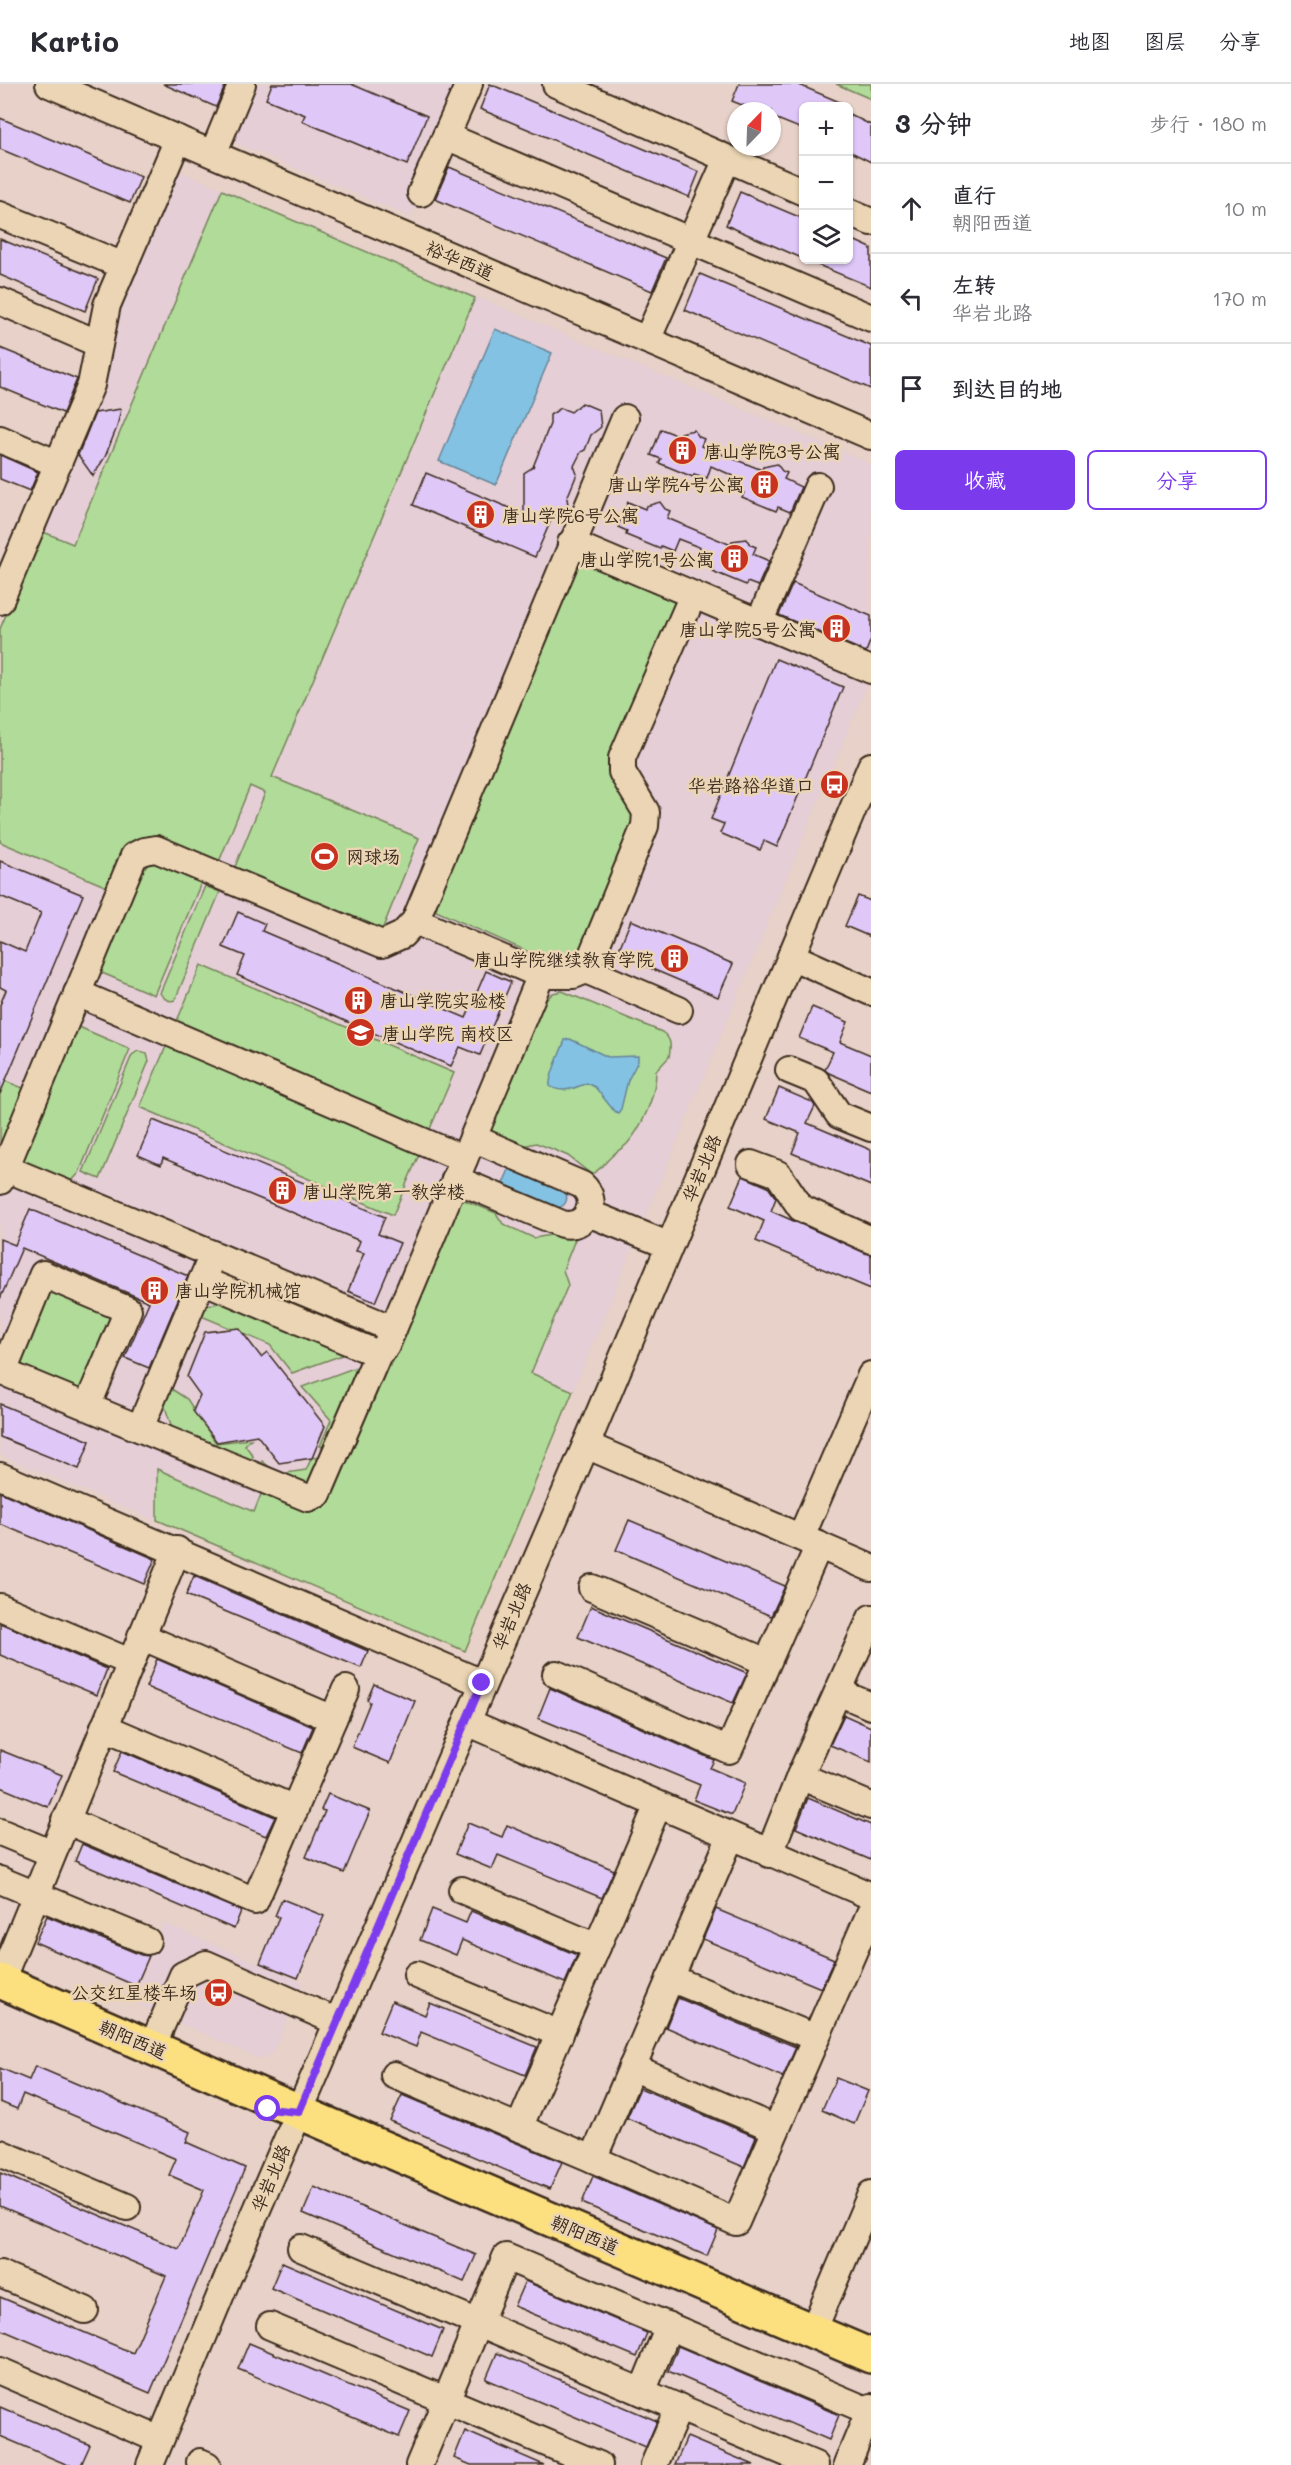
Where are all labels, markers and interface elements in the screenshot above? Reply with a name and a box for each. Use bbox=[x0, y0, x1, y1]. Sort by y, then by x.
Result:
text: Kartio bbox=[30, 23, 119, 59]
text: 地图 bbox=[1069, 27, 1111, 54]
text: 图层 bbox=[1144, 27, 1186, 54]
text: 分享 bbox=[1219, 27, 1261, 54]
north arrow bbox=[727, 102, 781, 156]
map controls bbox=[799, 102, 853, 264]
button: + bbox=[799, 102, 853, 156]
text: 3 分钟 bbox=[895, 106, 972, 140]
text: 步行 · 180 m bbox=[1150, 110, 1267, 136]
button: − bbox=[799, 156, 853, 210]
text: 直行 bbox=[952, 180, 996, 209]
icon: ahead bbox=[895, 192, 928, 225]
text: 10 m bbox=[1223, 195, 1267, 221]
text: 朝阳西道 bbox=[952, 209, 1032, 235]
button: layers bbox=[799, 210, 853, 264]
street label: 裕华西道 bbox=[422, 235, 498, 285]
text: 左转 bbox=[952, 270, 996, 299]
icon: left bbox=[895, 282, 928, 315]
text: 170 m bbox=[1212, 285, 1267, 311]
text: 华岩北路 bbox=[952, 299, 1032, 325]
icon: arrive bbox=[895, 372, 928, 405]
text: 到达目的地 bbox=[952, 374, 1062, 403]
building icon: 唐山学院3号公寓 bbox=[667, 435, 699, 467]
place label: 唐山学院3号公寓 bbox=[704, 439, 841, 463]
button: 收藏 bbox=[895, 450, 1075, 510]
button: 分享 bbox=[1087, 450, 1267, 510]
building icon: 唐山学院4号公寓 bbox=[749, 468, 781, 500]
place label: 唐山学院4号公寓 bbox=[607, 472, 744, 496]
building icon: 唐山学院6号公寓 bbox=[465, 499, 497, 531]
place label: 唐山学院6号公寓 bbox=[502, 503, 639, 527]
building icon: 唐山学院1号公寓 bbox=[719, 543, 751, 575]
place label: 唐山学院1号公寓 bbox=[580, 547, 714, 571]
building icon: 唐山学院5号公寓 bbox=[821, 613, 853, 645]
place label: 唐山学院5号公寓 bbox=[680, 617, 816, 641]
bus stop icon: 华岩路裕华道口 bbox=[819, 769, 851, 801]
place label: 华岩路裕华道口 bbox=[688, 773, 814, 797]
sports icon: 网球场 bbox=[309, 840, 341, 872]
place label: 网球场 bbox=[346, 844, 400, 868]
building icon: 唐山学院继续教育学院 bbox=[659, 943, 691, 975]
place label: 唐山学院继续教育学院 bbox=[474, 947, 654, 971]
building icon: 唐山学院实验楼 bbox=[343, 984, 375, 1016]
place label: 唐山学院实验楼 bbox=[380, 988, 506, 1012]
school or university icon: 唐山学院 南校区 bbox=[345, 1017, 377, 1049]
place label: 唐山学院 南校区 bbox=[382, 1021, 514, 1045]
street label: 华岩北路 bbox=[676, 1130, 726, 1206]
building icon: 唐山学院第一教学楼 bbox=[266, 1175, 298, 1207]
place label: 唐山学院第一教学楼 bbox=[303, 1179, 465, 1203]
building icon: 唐山学院机械馆 bbox=[138, 1274, 170, 1306]
place label: 唐山学院机械馆 bbox=[175, 1278, 301, 1302]
street label: 华岩北路 bbox=[486, 1578, 536, 1654]
route end bbox=[468, 1669, 494, 1695]
bus stop icon: 公交红星楼车场 bbox=[202, 1976, 234, 2008]
place label: 公交红星楼车场 bbox=[71, 1980, 197, 2004]
street label: 朝阳西道 bbox=[95, 2014, 171, 2064]
route start bbox=[254, 2095, 280, 2121]
street label: 华岩北路 bbox=[245, 2140, 295, 2216]
street label: 朝阳西道 bbox=[547, 2209, 623, 2259]

